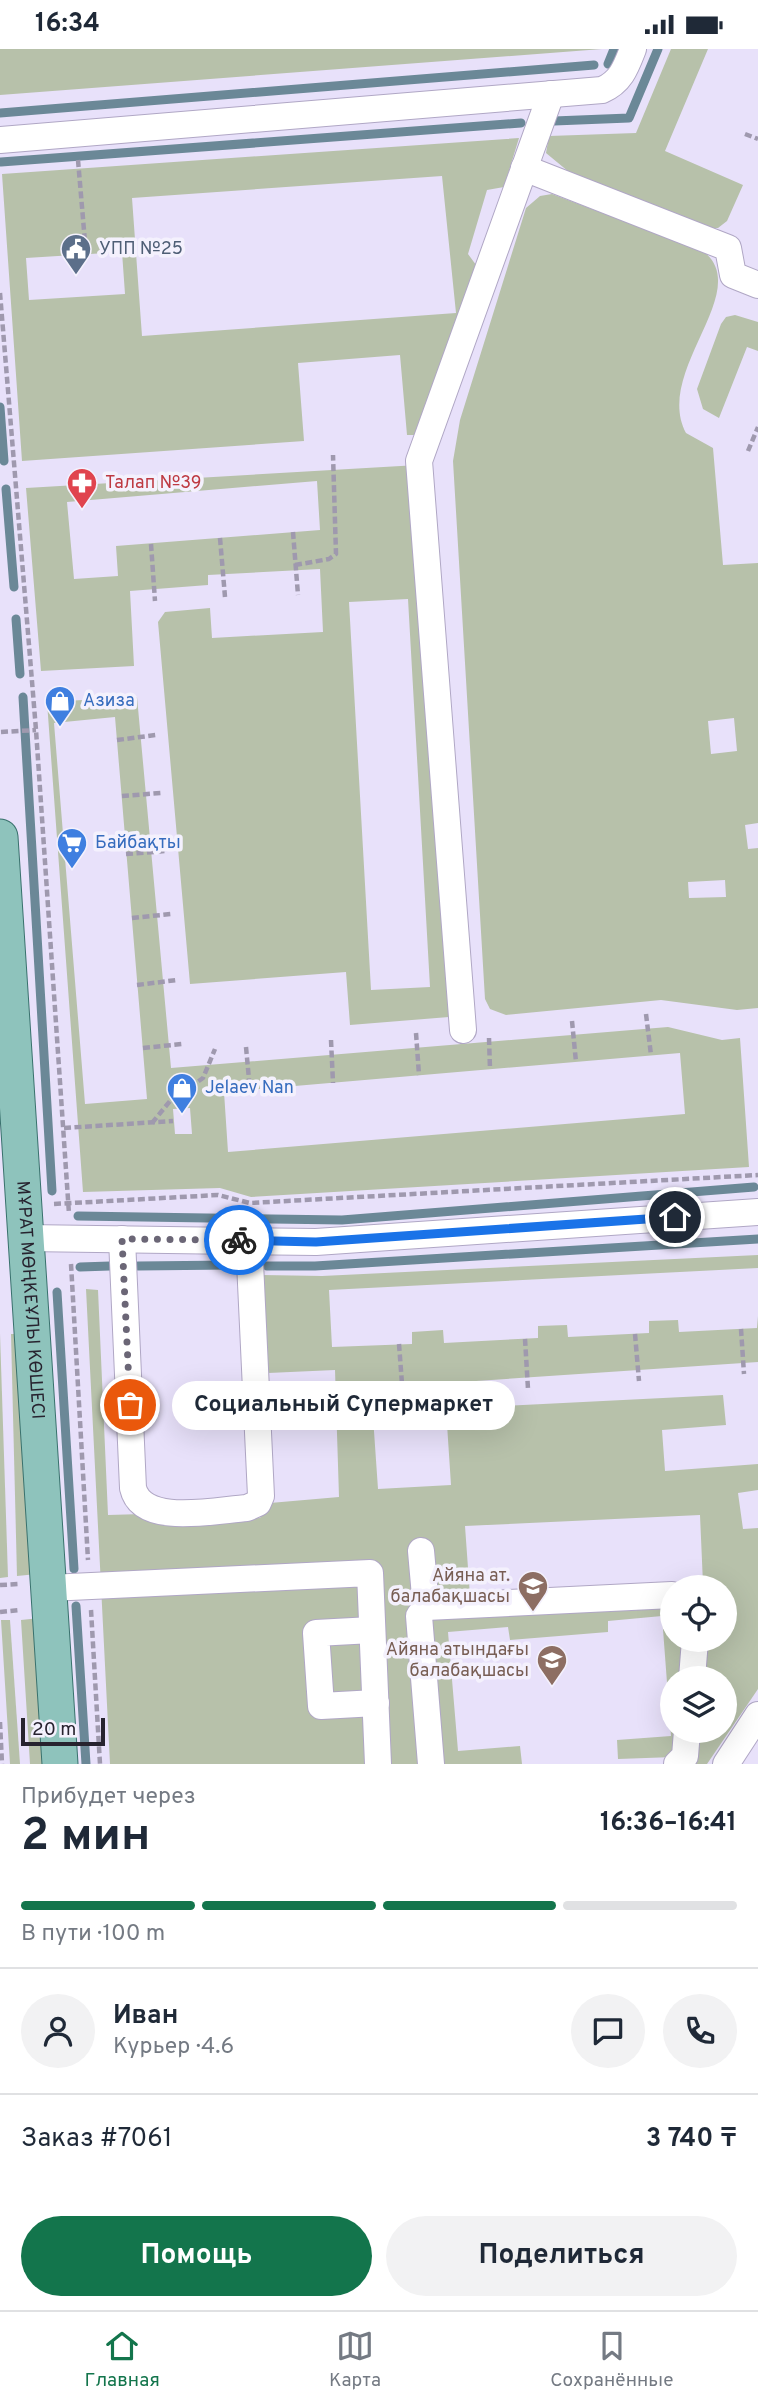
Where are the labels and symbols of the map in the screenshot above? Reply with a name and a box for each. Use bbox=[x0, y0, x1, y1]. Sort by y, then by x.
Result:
public building icon: УПП №25 bbox=[59, 232, 93, 276]
place label: УПП №25 bbox=[99, 238, 183, 261]
pharmacy icon: Талап №39 bbox=[65, 466, 99, 510]
place label: Талап №39 bbox=[105, 472, 202, 495]
shop icon: Азиза bbox=[43, 684, 77, 728]
place label: Азиза bbox=[83, 690, 135, 713]
supermarket icon: Байбақты bbox=[55, 826, 89, 870]
place label: Байбақты bbox=[95, 832, 181, 855]
shop icon: Jelaev Nan bbox=[165, 1071, 199, 1115]
place label: Jelaev Nan bbox=[205, 1077, 294, 1100]
street label: МҰРАТ МӨҢКЕҰЛЫ КӨШЕСІ bbox=[11, 1180, 49, 1420]
pin bbox=[645, 1187, 705, 1247]
courier bbox=[204, 1205, 274, 1275]
pin bbox=[100, 1375, 160, 1435]
callout: Социальный Супермаркет bbox=[172, 1381, 515, 1429]
place label: Айяна ат. балабақшасы bbox=[391, 1565, 510, 1609]
school or university icon: Айяна ат. балабақшасы bbox=[516, 1569, 550, 1613]
place label: Айяна атындағы балабақшасы bbox=[386, 1639, 529, 1683]
school or university icon: Айяна атындағы балабақшасы bbox=[535, 1643, 569, 1687]
scale bar bbox=[21, 1715, 105, 1747]

